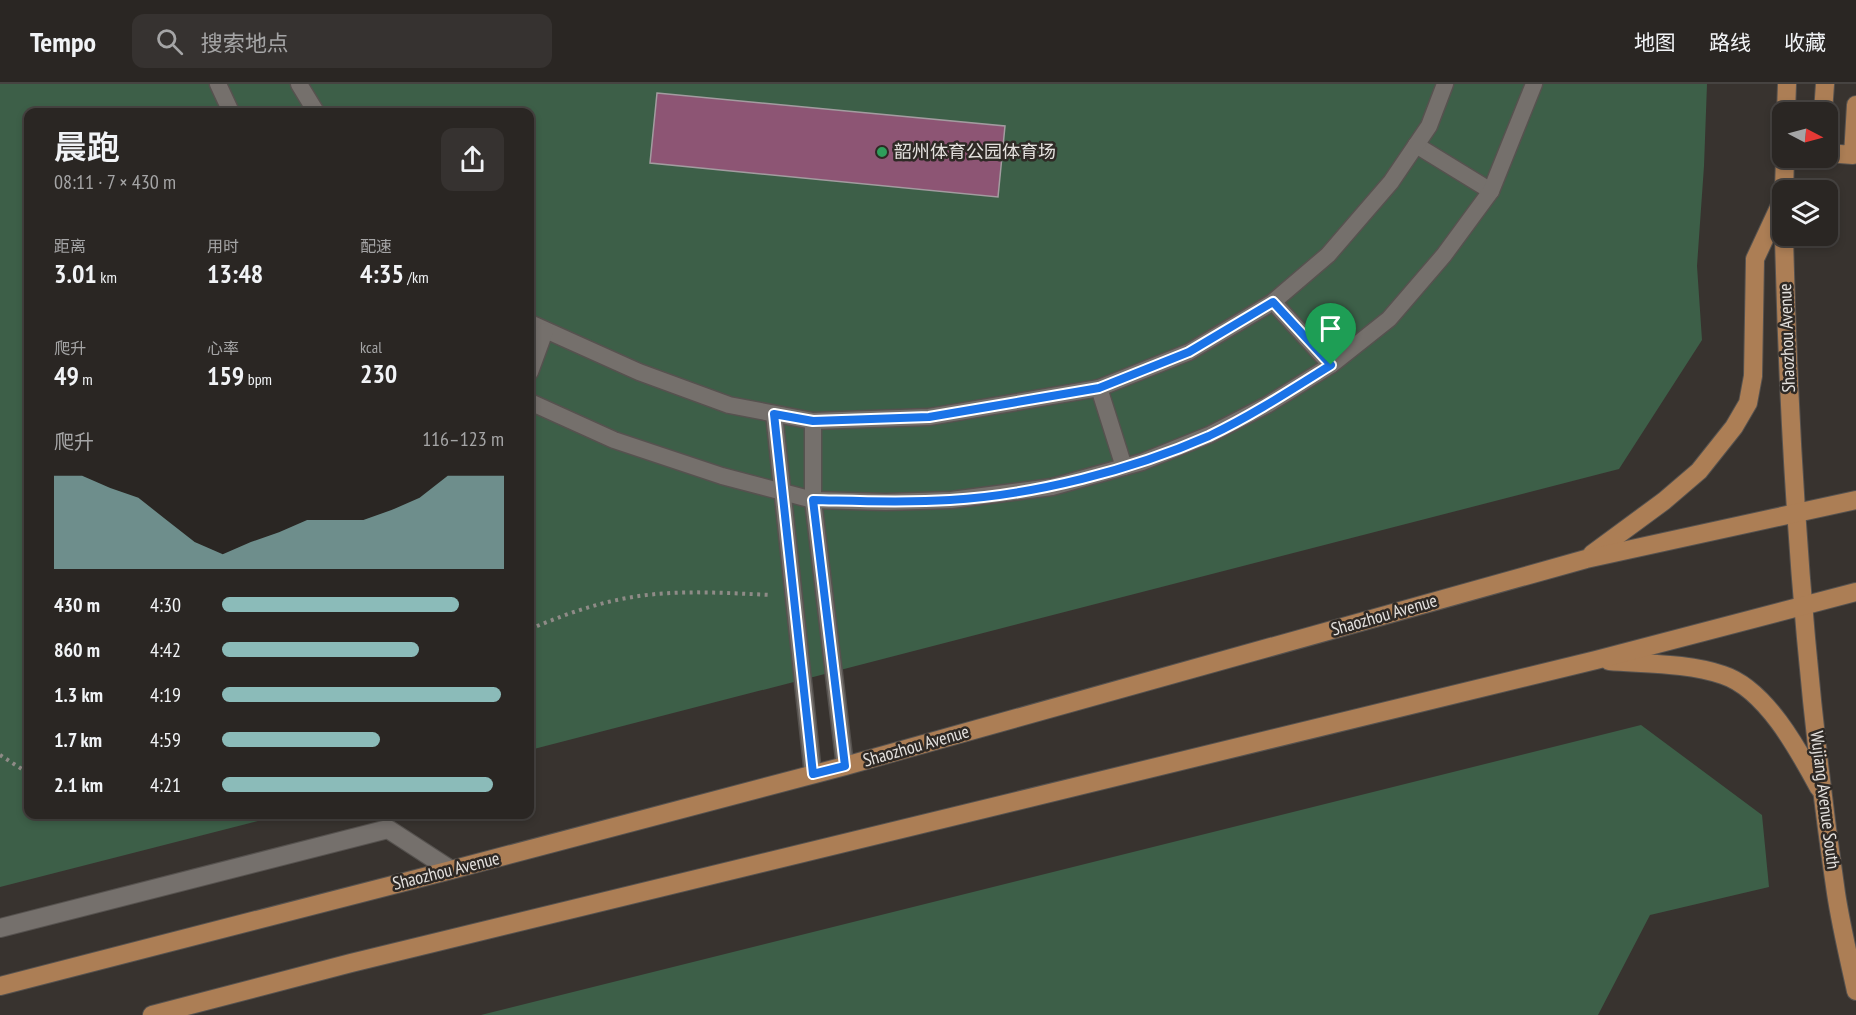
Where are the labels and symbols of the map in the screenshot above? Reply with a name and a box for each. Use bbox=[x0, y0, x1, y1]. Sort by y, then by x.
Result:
north arrow bbox=[1772, 102, 1838, 168]
place label: 韶州体育公园体育场 bbox=[894, 140, 1056, 163]
marker: 韶州体育公园体育场 bbox=[875, 145, 889, 159]
street label: Shaozhou Avenue bbox=[1773, 283, 1800, 393]
pin bbox=[1305, 303, 1356, 365]
street label: Shaozhou Avenue bbox=[1328, 588, 1440, 641]
street label: Shaozhou Avenue bbox=[860, 719, 972, 772]
street label: Wujiang Avenue South bbox=[1806, 730, 1845, 870]
street label: Shaozhou Avenue bbox=[390, 846, 502, 895]

